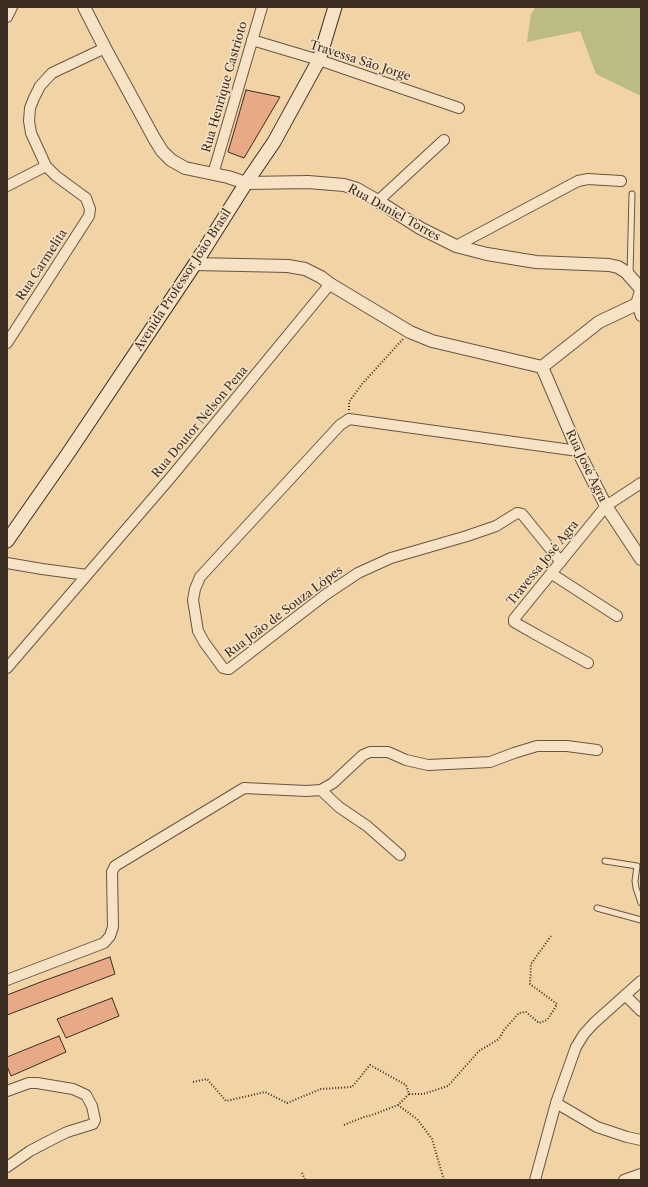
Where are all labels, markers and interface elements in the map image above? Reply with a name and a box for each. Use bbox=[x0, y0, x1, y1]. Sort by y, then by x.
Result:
street label: Rua Henrique Castrioto bbox=[199, 20, 251, 154]
street label: Travessa São Jorge bbox=[308, 38, 412, 84]
street label: Rua Daniel Torres bbox=[345, 182, 443, 244]
street label: Avenida Professor João Brasil bbox=[132, 206, 234, 354]
street label: Rua Carmelita bbox=[14, 227, 70, 303]
street label: Rua Doutor Nelson Pena bbox=[149, 363, 251, 481]
street label: Rua José Agra bbox=[562, 427, 610, 505]
street label: Travessa José Agra bbox=[504, 518, 582, 608]
street label: Rua João de Souza Lópes bbox=[222, 563, 346, 661]

